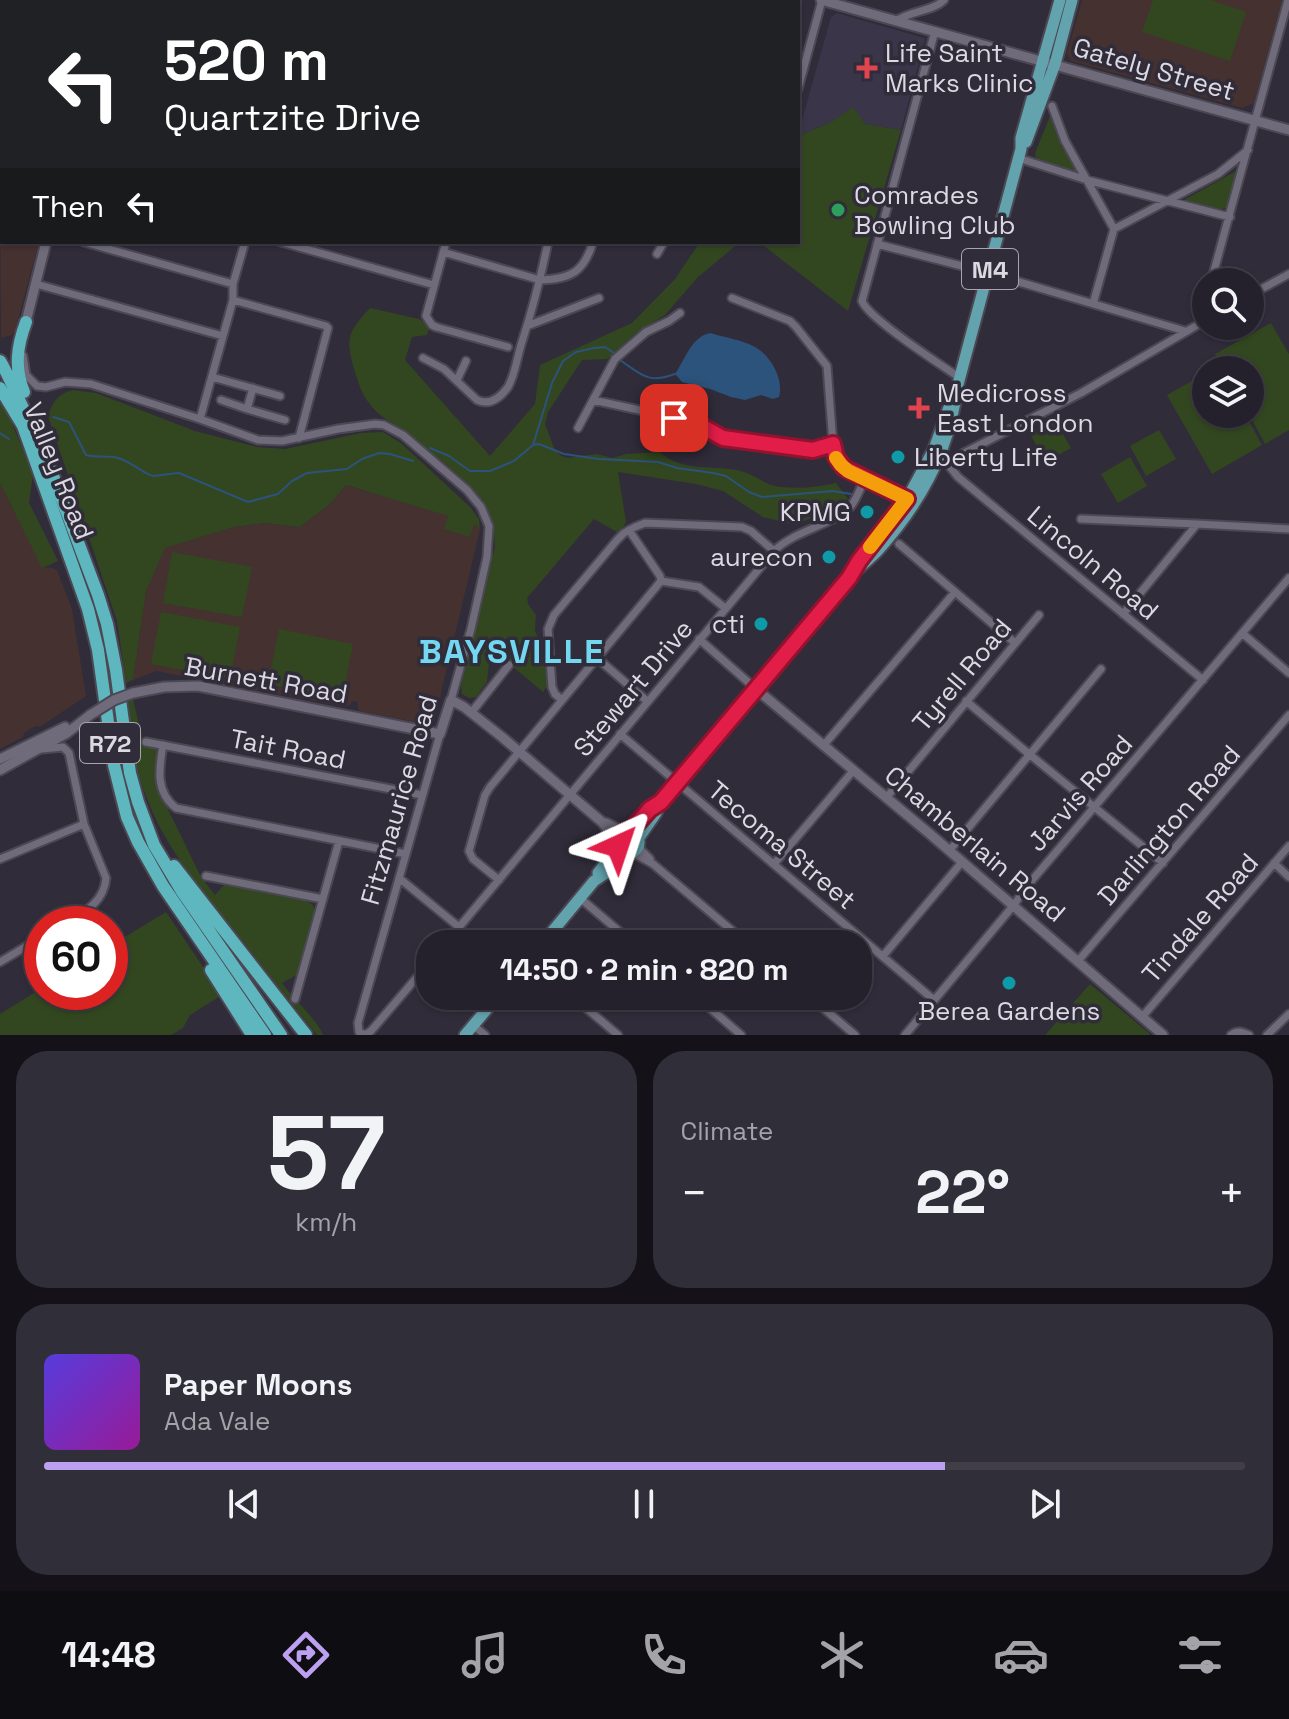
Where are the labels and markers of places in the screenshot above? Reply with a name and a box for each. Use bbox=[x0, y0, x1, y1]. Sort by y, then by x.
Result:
place label: Life Saint Marks Clinic bbox=[885, 36, 1034, 100]
marker: Life Saint Marks Clinic bbox=[856, 57, 878, 79]
place label: Comrades Bowling Club bbox=[854, 178, 1016, 242]
marker: Comrades Bowling Club bbox=[829, 201, 847, 219]
place label: Medicross East London bbox=[937, 376, 1093, 440]
pin bbox=[640, 384, 708, 452]
marker: Medicross East London bbox=[908, 397, 930, 419]
place label: Liberty Life bbox=[914, 440, 1058, 474]
marker: Liberty Life bbox=[889, 448, 907, 466]
place label: KPMG bbox=[780, 495, 851, 529]
marker: KPMG bbox=[858, 503, 876, 521]
place label: aurecon bbox=[710, 540, 813, 574]
marker: aurecon bbox=[820, 548, 838, 566]
place label: cti bbox=[712, 607, 745, 641]
marker: cti bbox=[752, 615, 770, 633]
marker: Berea Gardens bbox=[1000, 974, 1018, 992]
place label: Berea Gardens bbox=[918, 994, 1100, 1028]

